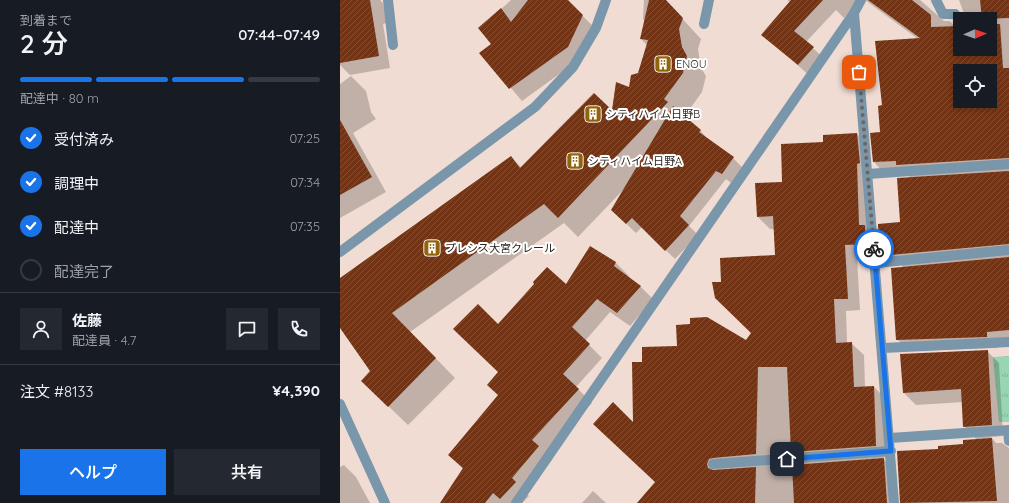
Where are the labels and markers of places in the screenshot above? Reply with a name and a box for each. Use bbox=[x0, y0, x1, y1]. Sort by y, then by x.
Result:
building icon: ENOU bbox=[653, 54, 673, 74]
pin bbox=[842, 55, 876, 89]
place label: ENOU bbox=[676, 57, 707, 71]
building icon: シティハイム日野B bbox=[583, 104, 603, 124]
place label: シティハイム日野B bbox=[606, 107, 700, 121]
building icon: シティハイム日野A bbox=[565, 151, 585, 171]
place label: シティハイム日野A bbox=[588, 154, 682, 168]
building icon: プレシス大宮クレール bbox=[422, 238, 442, 258]
place label: プレシス大宮クレール bbox=[445, 241, 555, 255]
pin bbox=[770, 442, 804, 476]

